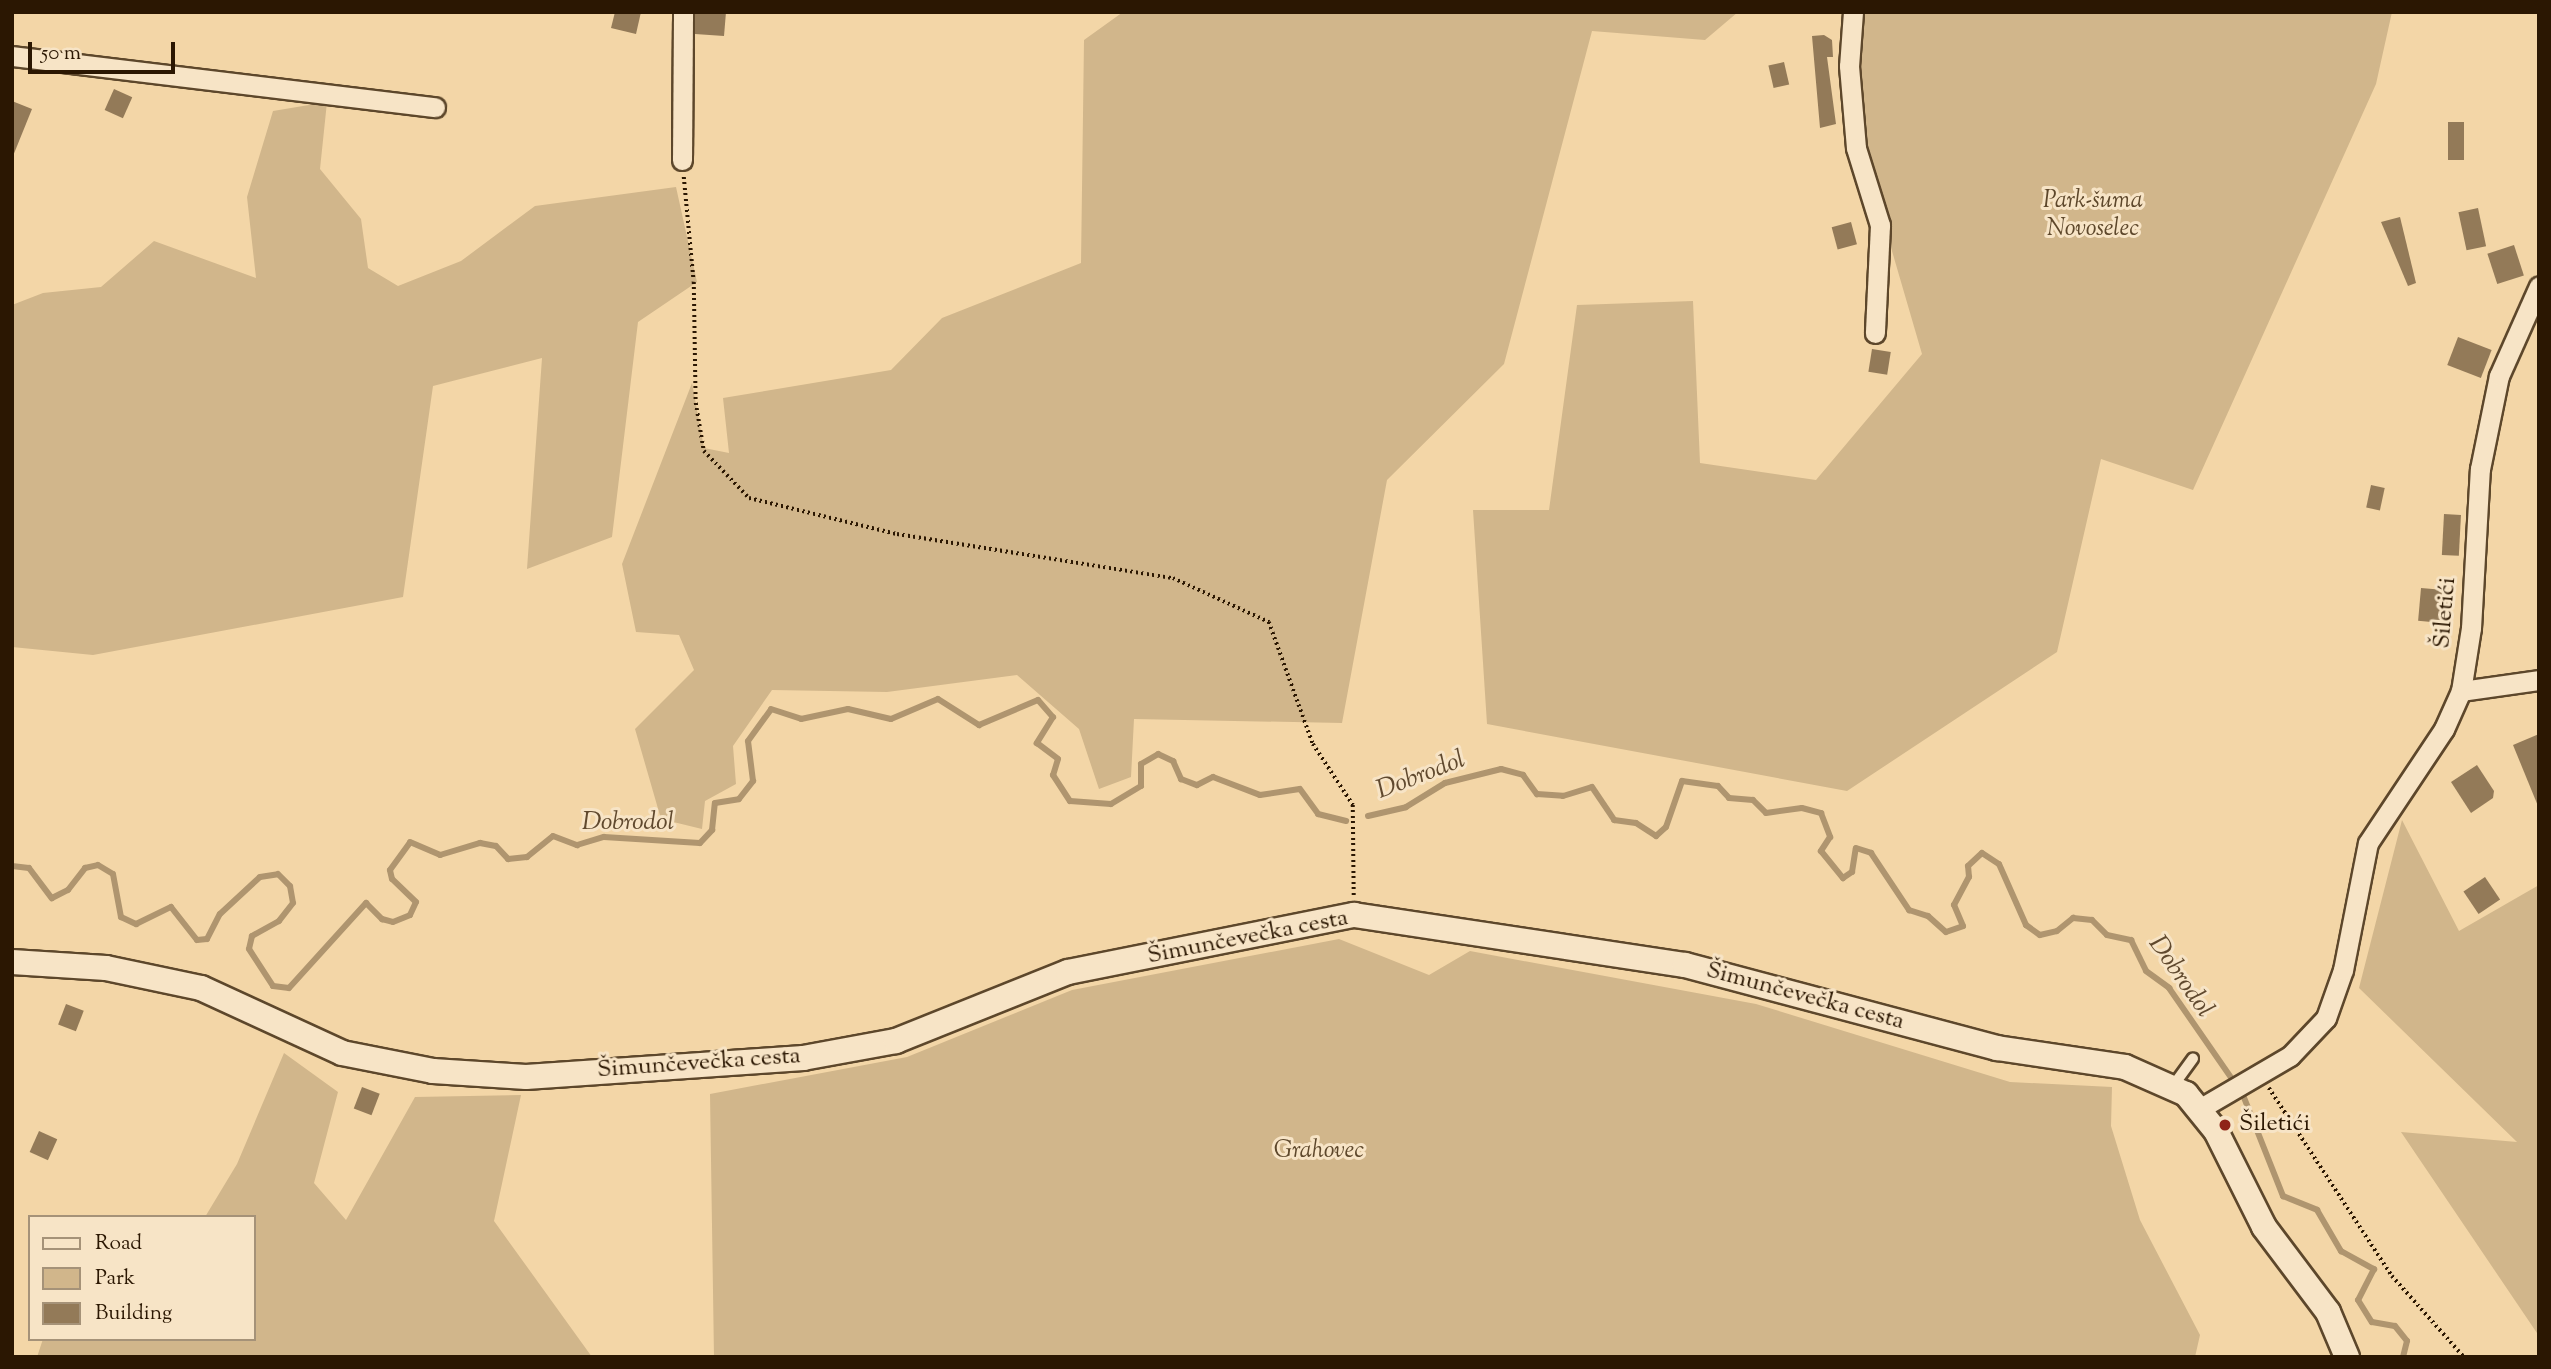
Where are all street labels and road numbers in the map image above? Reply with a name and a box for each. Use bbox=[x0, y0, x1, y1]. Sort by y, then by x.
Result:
street label: Šiletići bbox=[2429, 576, 2463, 650]
street label: Šimunčevečka cesta bbox=[1145, 904, 1351, 972]
street label: Šimunčevečka cesta bbox=[1703, 957, 1907, 1037]
street label: Šimunčevečka cesta bbox=[596, 1043, 802, 1085]

